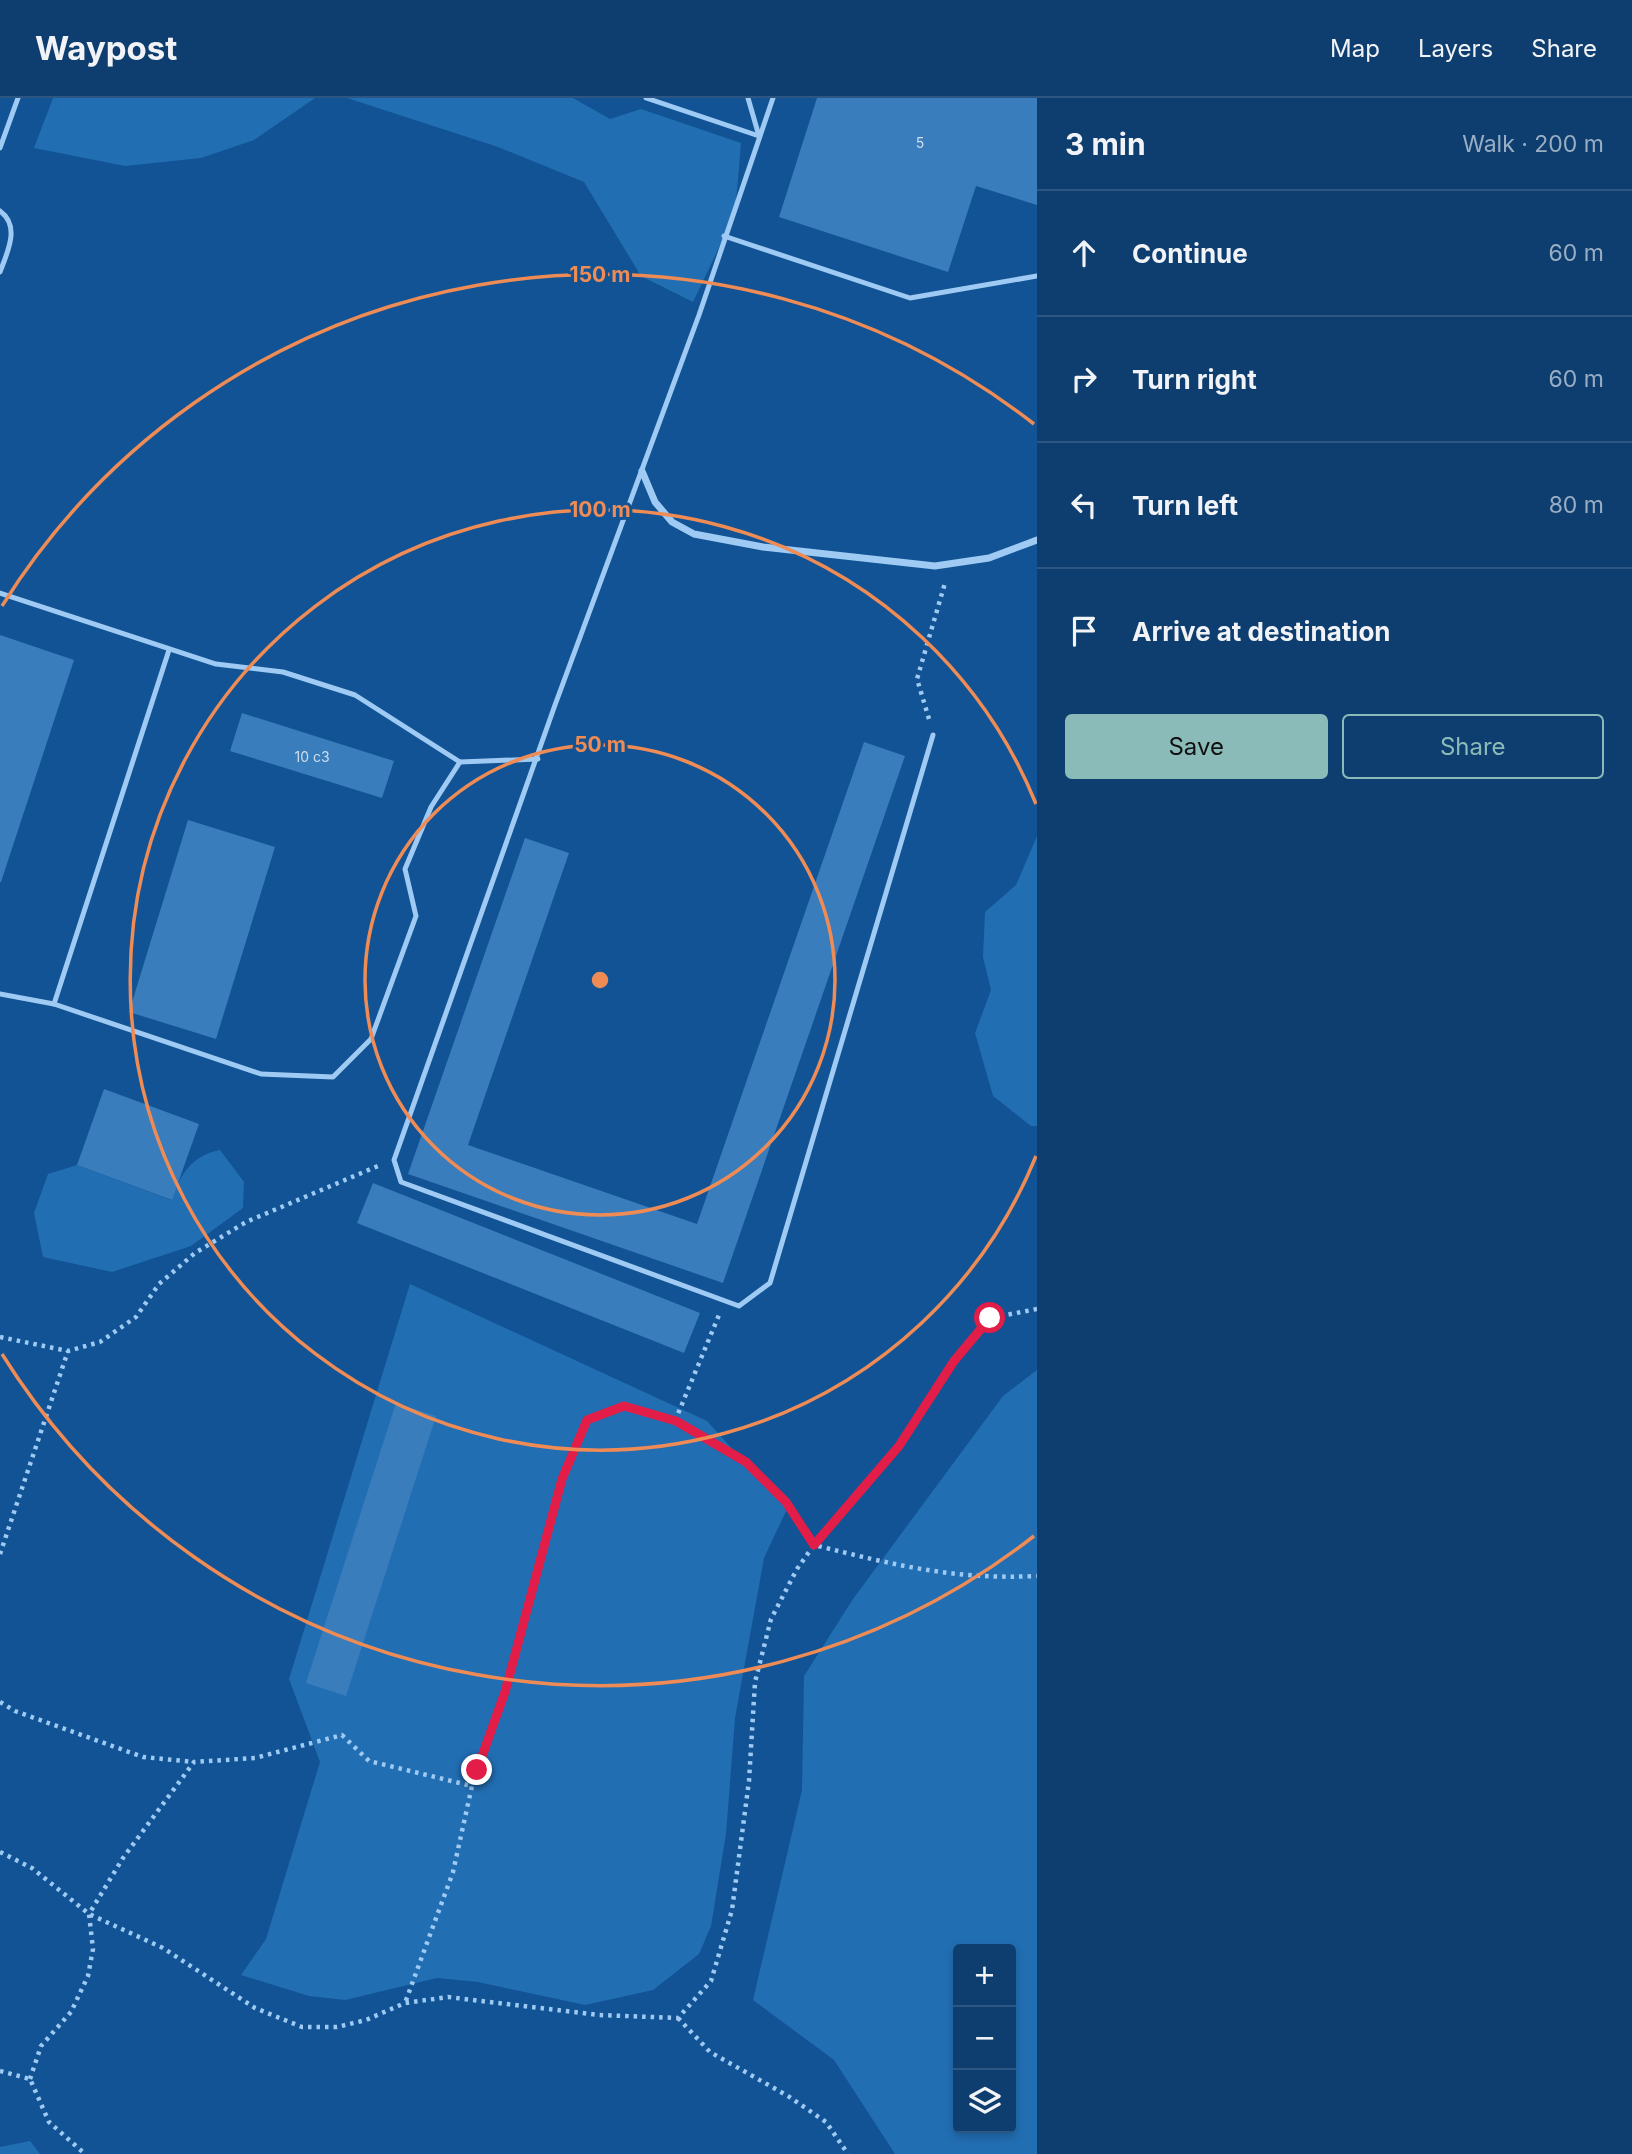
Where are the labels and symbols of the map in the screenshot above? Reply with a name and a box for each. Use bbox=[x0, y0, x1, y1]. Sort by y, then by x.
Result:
house number: 5 bbox=[916, 134, 924, 151]
text: 150 m bbox=[570, 262, 630, 287]
text: 100 m bbox=[569, 497, 631, 522]
text: 50 m bbox=[574, 732, 626, 757]
house number: 10 с3 bbox=[294, 748, 330, 765]
centre of rings bbox=[588, 968, 612, 992]
route start bbox=[974, 1302, 1005, 1333]
route end bbox=[461, 1754, 492, 1785]

